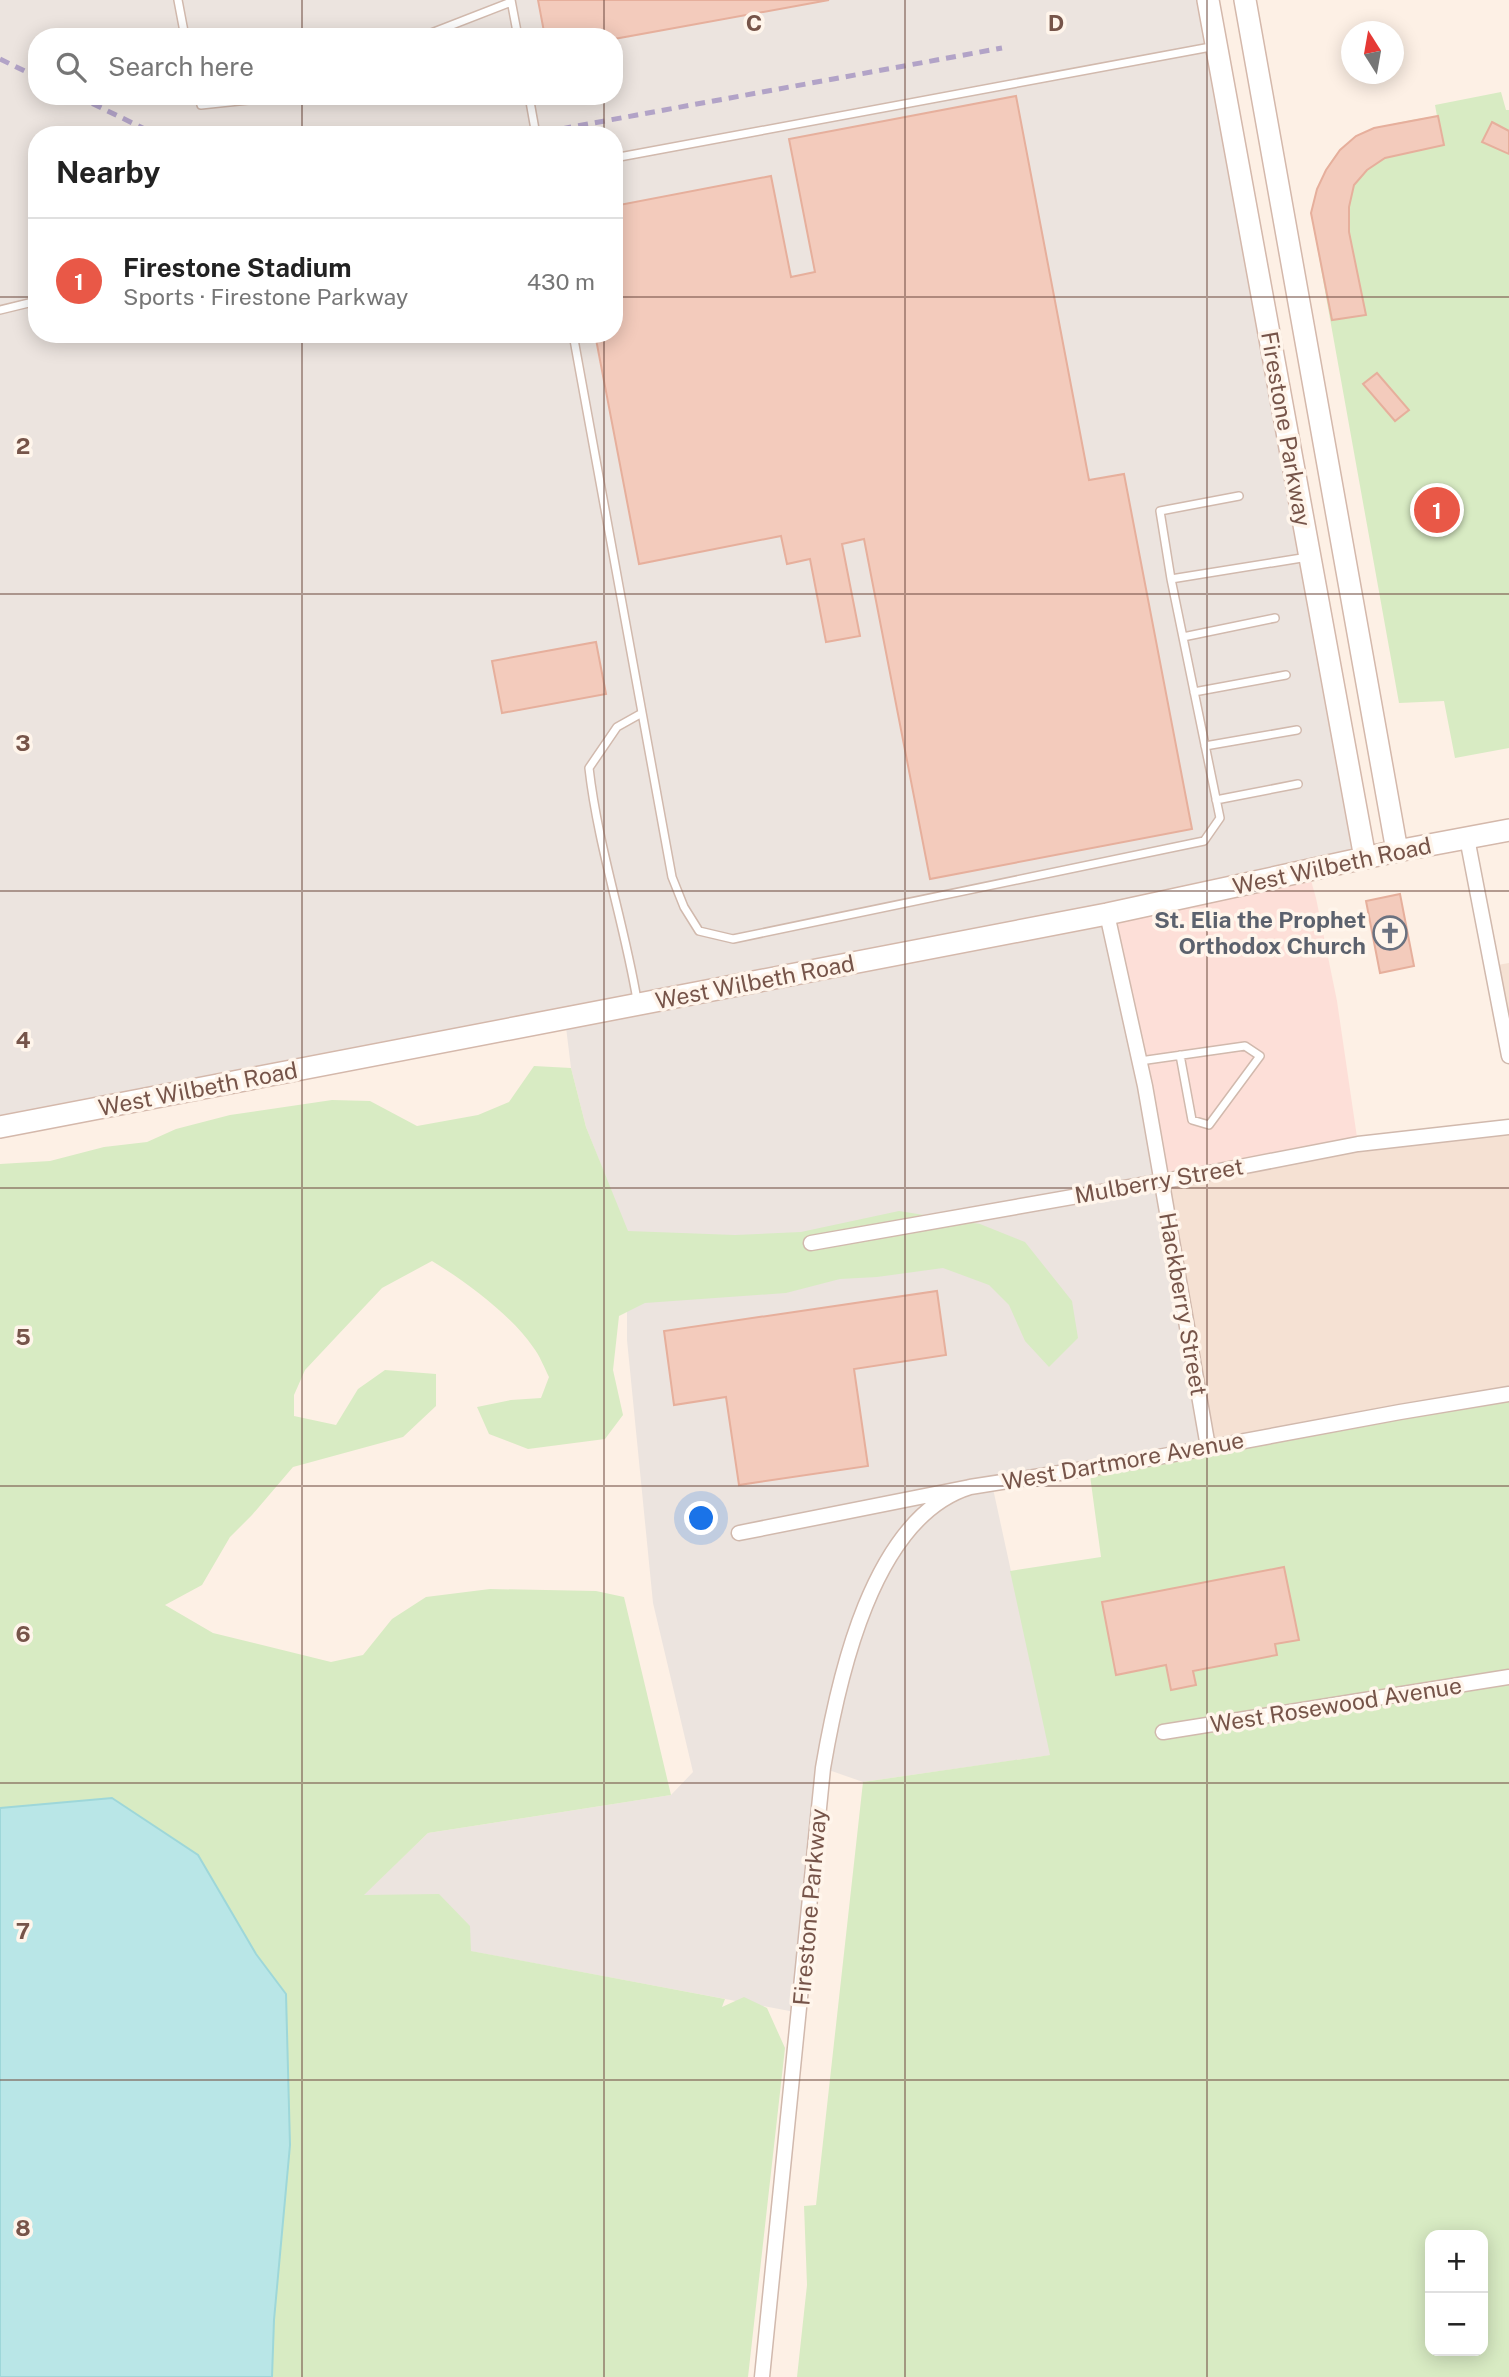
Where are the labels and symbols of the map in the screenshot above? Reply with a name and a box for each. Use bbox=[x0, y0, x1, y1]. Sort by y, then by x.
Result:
text: C bbox=[746, 9, 762, 36]
text: D bbox=[1048, 9, 1064, 36]
north arrow bbox=[1341, 21, 1404, 84]
street label: Firestone Parkway bbox=[1256, 329, 1317, 529]
text: 2 bbox=[16, 432, 30, 459]
pin: 1 bbox=[1414, 484, 1460, 536]
text: 3 bbox=[15, 729, 31, 756]
street label: West Wilbeth Road bbox=[1230, 831, 1434, 900]
place label: St. Elia the Prophet Orthodox Church bbox=[1154, 906, 1366, 959]
church icon: St. Elia the Prophet Orthodox Church bbox=[1371, 914, 1409, 952]
street label: West Wilbeth Road bbox=[653, 949, 857, 1014]
text: 4 bbox=[15, 1026, 31, 1053]
street label: West Wilbeth Road bbox=[96, 1056, 300, 1121]
street label: Mulberry Street bbox=[1072, 1152, 1245, 1209]
street label: Hackberry Street bbox=[1154, 1210, 1213, 1398]
text: 5 bbox=[15, 1323, 31, 1350]
street label: West Dartmore Avenue bbox=[1000, 1426, 1246, 1495]
your location bbox=[684, 1501, 718, 1535]
text: 6 bbox=[15, 1620, 31, 1647]
street label: West Rosewood Avenue bbox=[1208, 1671, 1464, 1738]
street label: Firestone Parkway bbox=[787, 1807, 832, 2007]
text: 7 bbox=[16, 1917, 30, 1944]
text: 8 bbox=[15, 2214, 31, 2241]

